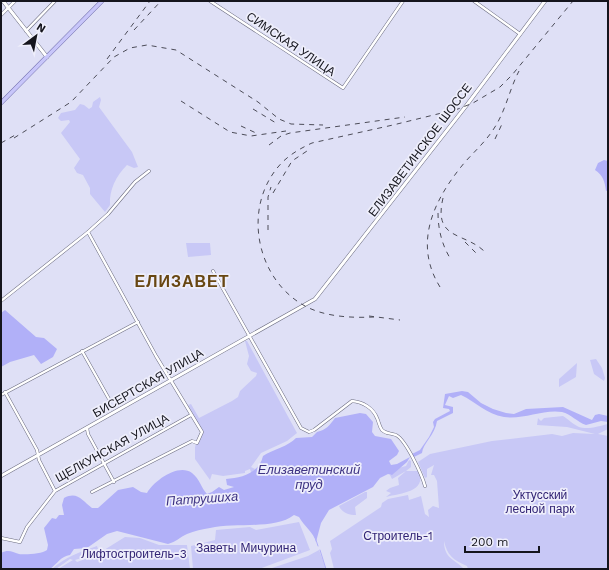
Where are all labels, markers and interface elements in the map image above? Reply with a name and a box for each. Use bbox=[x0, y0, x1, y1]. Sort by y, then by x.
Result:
street label: СИМСКАЯ УЛИЦА bbox=[244, 9, 338, 79]
north arrow bbox=[16, 16, 56, 56]
text: N bbox=[34, 20, 48, 36]
street label: ЕЛИЗАВЕТИНСКОЕ ШОССЕ bbox=[365, 81, 475, 219]
district label: ЕЛИЗАВЕТ bbox=[135, 272, 229, 291]
street label: БИСЕРТСКАЯ УЛИЦА bbox=[90, 346, 206, 420]
street label: ЩЕЛКУНСКАЯ УЛИЦА bbox=[53, 411, 171, 485]
water label: Елизаветинский пруд bbox=[258, 462, 360, 492]
water label: Патрушиха bbox=[165, 488, 239, 509]
park label: Уктусский лесной парк bbox=[506, 488, 575, 516]
scale bar bbox=[465, 528, 539, 554]
park label: Строитель-1 bbox=[363, 529, 433, 543]
text: 200 m bbox=[471, 535, 508, 549]
park label: Заветы Мичурина bbox=[196, 541, 296, 555]
park label: Лифтостроитель-3 bbox=[81, 547, 187, 561]

